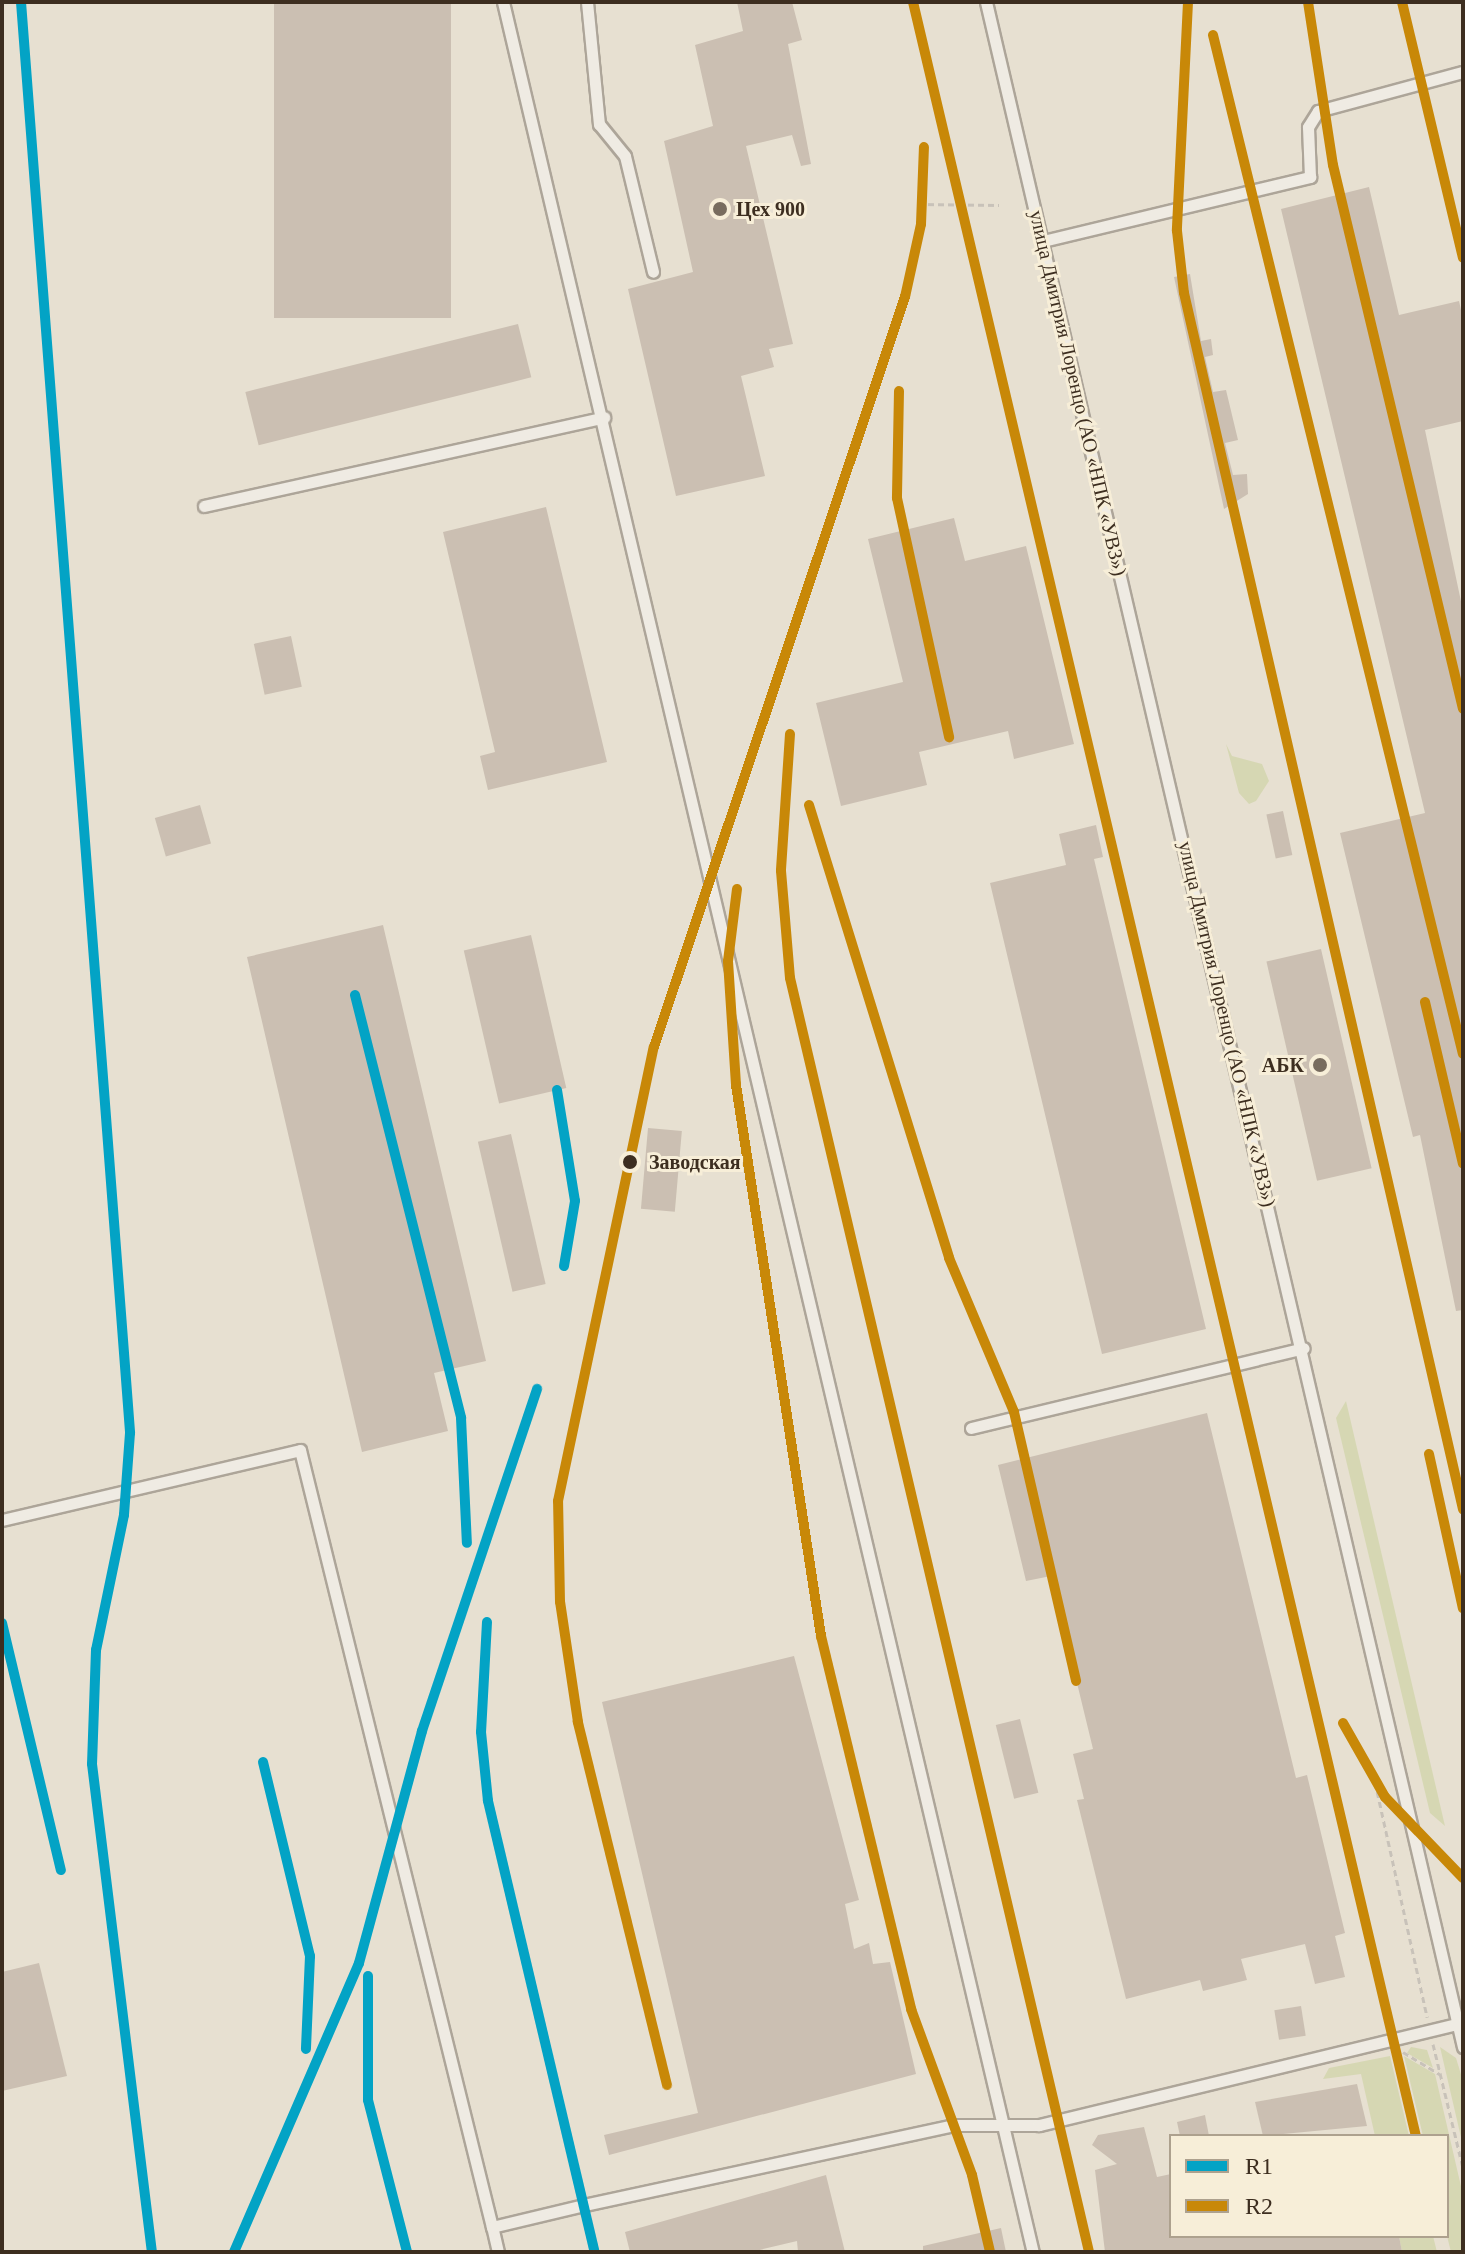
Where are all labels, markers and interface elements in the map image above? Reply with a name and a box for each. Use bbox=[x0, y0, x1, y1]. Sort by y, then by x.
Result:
place label: Цех 900 bbox=[736, 197, 805, 221]
marker: Цех 900 bbox=[711, 200, 729, 218]
street label: улица Дмитрия Лоренцо (АО «НПК «УВЗ») bbox=[1024, 208, 1132, 578]
street label: улица Дмитрия Лоренцо (АО «НПК «УВЗ») bbox=[1173, 839, 1281, 1209]
place label: АБК bbox=[1262, 1053, 1304, 1077]
marker: АБК bbox=[1311, 1056, 1329, 1074]
marker: Заводская bbox=[618, 1150, 642, 1174]
place label: Заводская bbox=[649, 1150, 741, 1174]
legend bbox=[1169, 2134, 1449, 2238]
text: R1 bbox=[1245, 2153, 1273, 2179]
text: R2 bbox=[1245, 2193, 1273, 2219]

